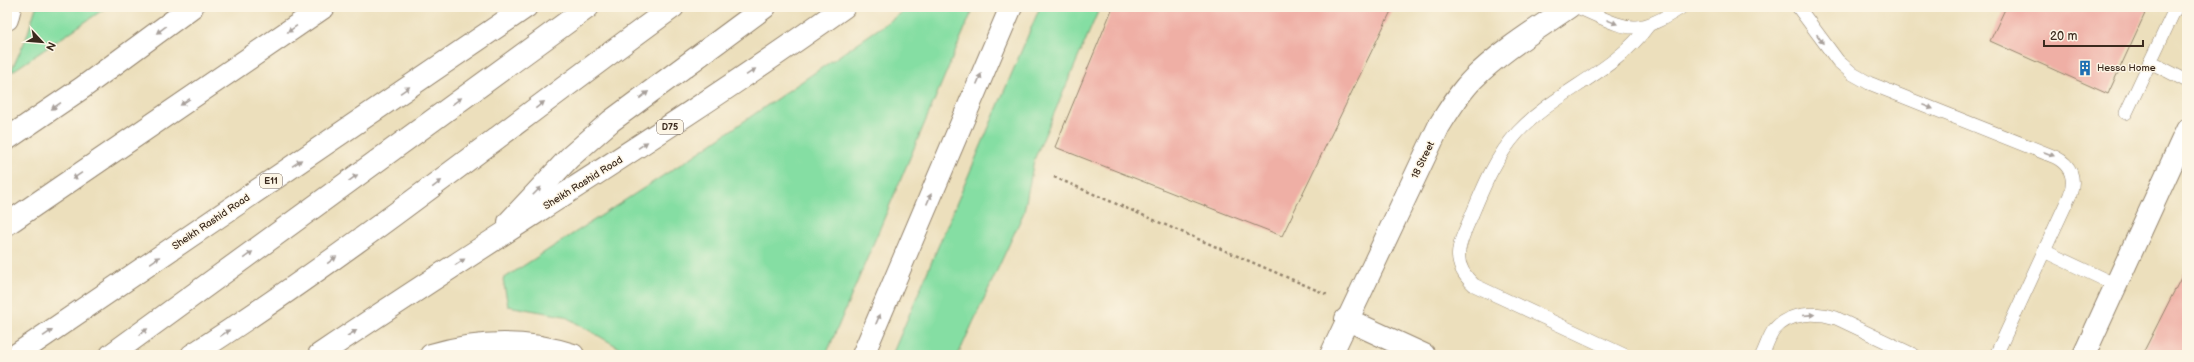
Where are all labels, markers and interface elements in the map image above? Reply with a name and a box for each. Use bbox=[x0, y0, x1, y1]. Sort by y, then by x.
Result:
one-way arrow bbox=[1607, 20, 1619, 26]
north arrow bbox=[22, 22, 62, 62]
scale bar bbox=[2044, 22, 2143, 48]
one-way arrow bbox=[287, 25, 297, 33]
one-way arrow bbox=[156, 26, 166, 34]
text: 20 m bbox=[2050, 29, 2077, 44]
one-way arrow bbox=[1816, 33, 1824, 44]
text: N bbox=[43, 40, 58, 53]
building icon: Hessa Home bbox=[2076, 59, 2094, 77]
place label: Hessa Home bbox=[2097, 62, 2156, 74]
one-way arrow bbox=[746, 68, 756, 76]
one-way arrow bbox=[976, 74, 982, 85]
one-way arrow bbox=[399, 86, 410, 94]
one-way arrow bbox=[639, 91, 650, 100]
one-way arrow bbox=[452, 97, 463, 106]
one-way arrow bbox=[179, 98, 190, 106]
one-way arrow bbox=[535, 100, 546, 109]
one-way arrow bbox=[50, 102, 61, 110]
one-way arrow bbox=[1922, 105, 1934, 111]
road number: D75 bbox=[657, 120, 683, 134]
street label: 18 Street bbox=[1409, 140, 1437, 180]
one-way arrow bbox=[638, 141, 648, 149]
one-way arrow bbox=[2043, 152, 2055, 158]
street label: Sheikh Rashid Road bbox=[541, 154, 625, 212]
one-way arrow bbox=[292, 159, 303, 167]
one-way arrow bbox=[72, 172, 83, 180]
road number: E11 bbox=[260, 174, 282, 188]
one-way arrow bbox=[347, 174, 358, 183]
one-way arrow bbox=[432, 180, 443, 188]
one-way arrow bbox=[532, 186, 542, 196]
street label: Sheikh Rashid Road bbox=[170, 191, 252, 252]
one-way arrow bbox=[926, 193, 932, 205]
one-way arrow bbox=[242, 251, 253, 259]
one-way arrow bbox=[150, 256, 160, 264]
one-way arrow bbox=[326, 256, 337, 264]
one-way arrow bbox=[455, 258, 466, 266]
one-way arrow bbox=[1803, 311, 1815, 318]
one-way arrow bbox=[876, 313, 882, 325]
one-way arrow bbox=[137, 328, 148, 336]
one-way arrow bbox=[43, 329, 53, 337]
one-way arrow bbox=[347, 329, 357, 337]
one-way arrow bbox=[219, 330, 230, 337]

